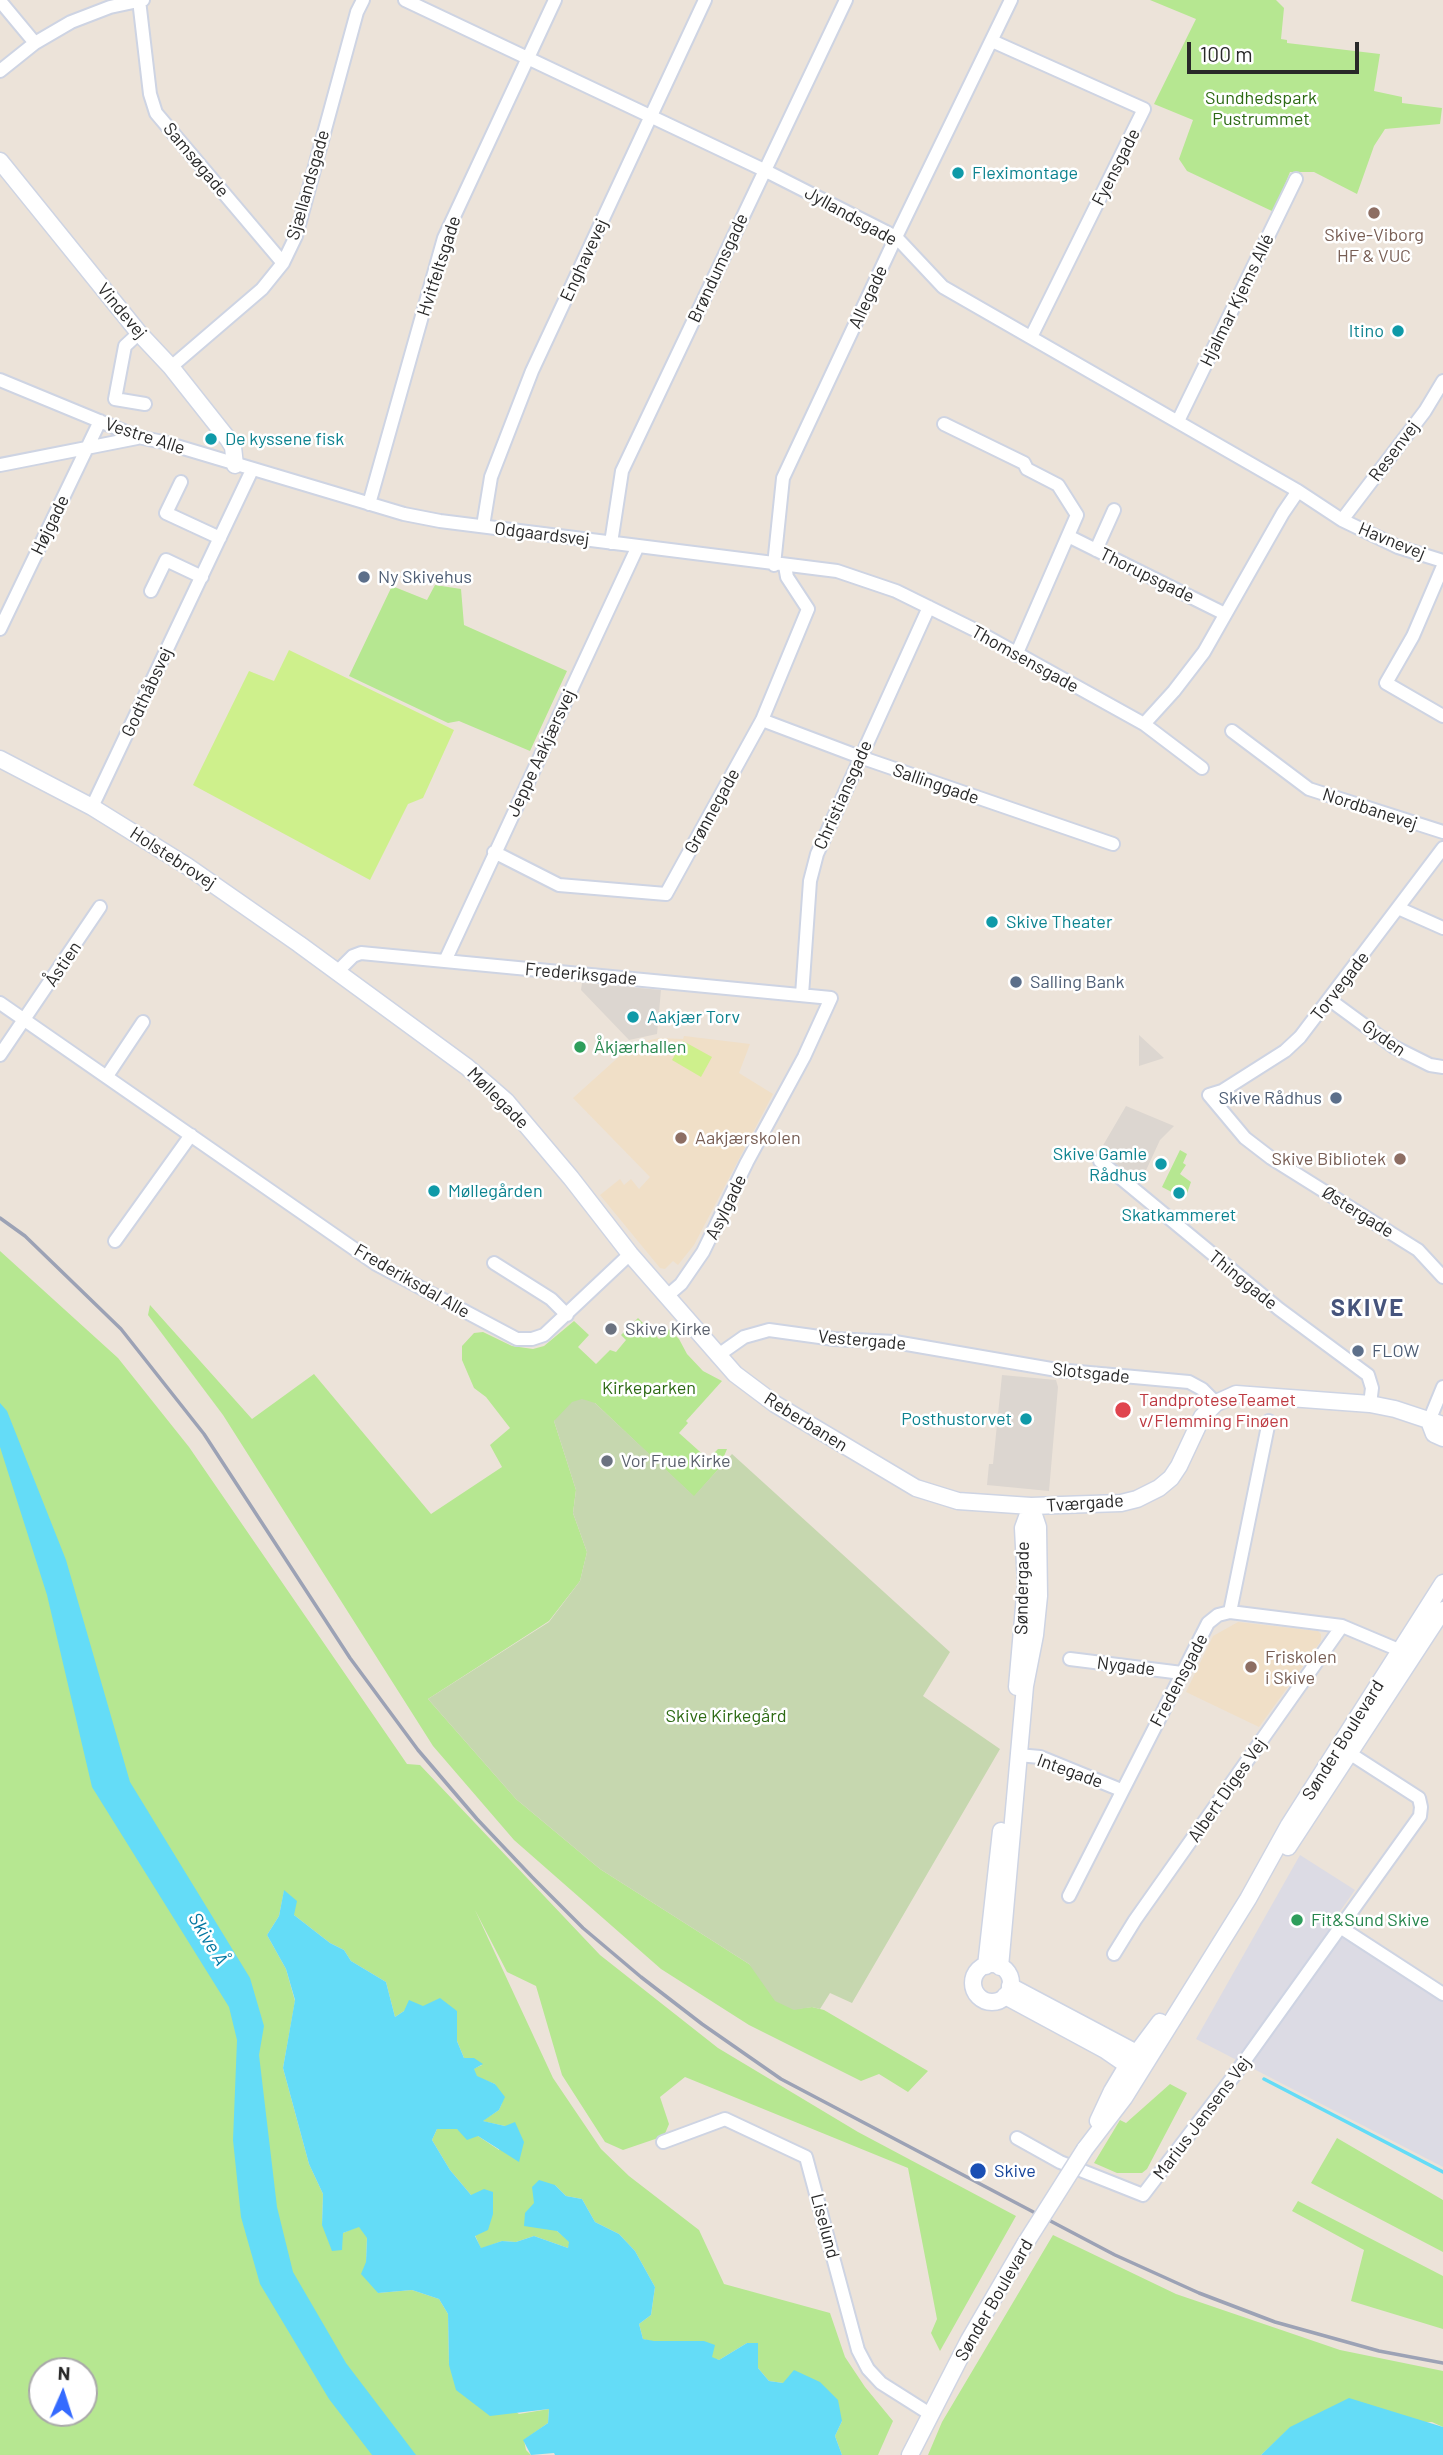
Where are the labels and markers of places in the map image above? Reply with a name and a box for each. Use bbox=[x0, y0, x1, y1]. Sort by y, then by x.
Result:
place label: Fleximontage bbox=[972, 162, 1078, 184]
marker: Fleximontage bbox=[950, 165, 966, 181]
marker: Skive-Viborg HF & VUC bbox=[1366, 205, 1382, 221]
place label: Skive-Viborg HF & VUC bbox=[1324, 224, 1424, 266]
place label: Itino bbox=[1349, 320, 1384, 342]
marker: Itino bbox=[1390, 323, 1406, 339]
place label: De kyssene fisk bbox=[225, 428, 344, 450]
marker: De kyssene fisk bbox=[203, 431, 219, 447]
place label: Ny Skivehus bbox=[378, 566, 472, 588]
marker: Ny Skivehus bbox=[356, 569, 372, 585]
place label: Skive Theater bbox=[1006, 911, 1112, 933]
marker: Skive Theater bbox=[984, 914, 1000, 930]
place label: Salling Bank bbox=[1030, 971, 1125, 993]
marker: Salling Bank bbox=[1008, 974, 1024, 990]
place label: Aakjær Torv bbox=[647, 1006, 740, 1028]
marker: Aakjær Torv bbox=[625, 1009, 641, 1025]
place label: Åkjærhallen bbox=[594, 1036, 686, 1058]
marker: Åkjærhallen bbox=[572, 1039, 588, 1055]
place label: Skive Rådhus bbox=[1219, 1087, 1322, 1109]
marker: Skive Rådhus bbox=[1328, 1090, 1344, 1106]
place label: Aakjærskolen bbox=[695, 1127, 801, 1149]
marker: Aakjærskolen bbox=[673, 1130, 689, 1146]
place label: Skive Gamle Rådhus bbox=[1053, 1143, 1147, 1186]
place label: Skive Bibliotek bbox=[1271, 1148, 1386, 1170]
marker: Skive Bibliotek bbox=[1392, 1151, 1408, 1167]
marker: Skive Gamle Rådhus bbox=[1153, 1156, 1169, 1172]
place label: Møllegården bbox=[448, 1180, 543, 1202]
marker: Møllegården bbox=[426, 1183, 442, 1199]
marker: Skatkammeret bbox=[1171, 1185, 1187, 1201]
place label: Skatkammeret bbox=[1122, 1204, 1236, 1226]
place label: Skive Kirke bbox=[625, 1318, 711, 1340]
marker: Skive Kirke bbox=[603, 1321, 619, 1337]
place label: FLOW bbox=[1372, 1340, 1419, 1362]
marker: FLOW bbox=[1350, 1343, 1366, 1359]
place label: TandproteseTeamet v/Flemming Finøen bbox=[1139, 1389, 1296, 1432]
marker: TandproteseTeamet v/Flemming Finøen bbox=[1113, 1400, 1133, 1420]
place label: Posthustorvet bbox=[901, 1408, 1012, 1430]
marker: Posthustorvet bbox=[1018, 1411, 1034, 1427]
place label: Vor Frue Kirke bbox=[621, 1450, 730, 1472]
marker: Vor Frue Kirke bbox=[599, 1453, 615, 1469]
place label: Friskolen i Skive bbox=[1265, 1646, 1337, 1688]
marker: Friskolen i Skive bbox=[1243, 1659, 1259, 1675]
place label: Fit&Sund Skive bbox=[1311, 1909, 1429, 1931]
marker: Fit&Sund Skive bbox=[1289, 1912, 1305, 1928]
place label: Skive bbox=[994, 2160, 1036, 2182]
marker: Skive bbox=[968, 2161, 988, 2181]

